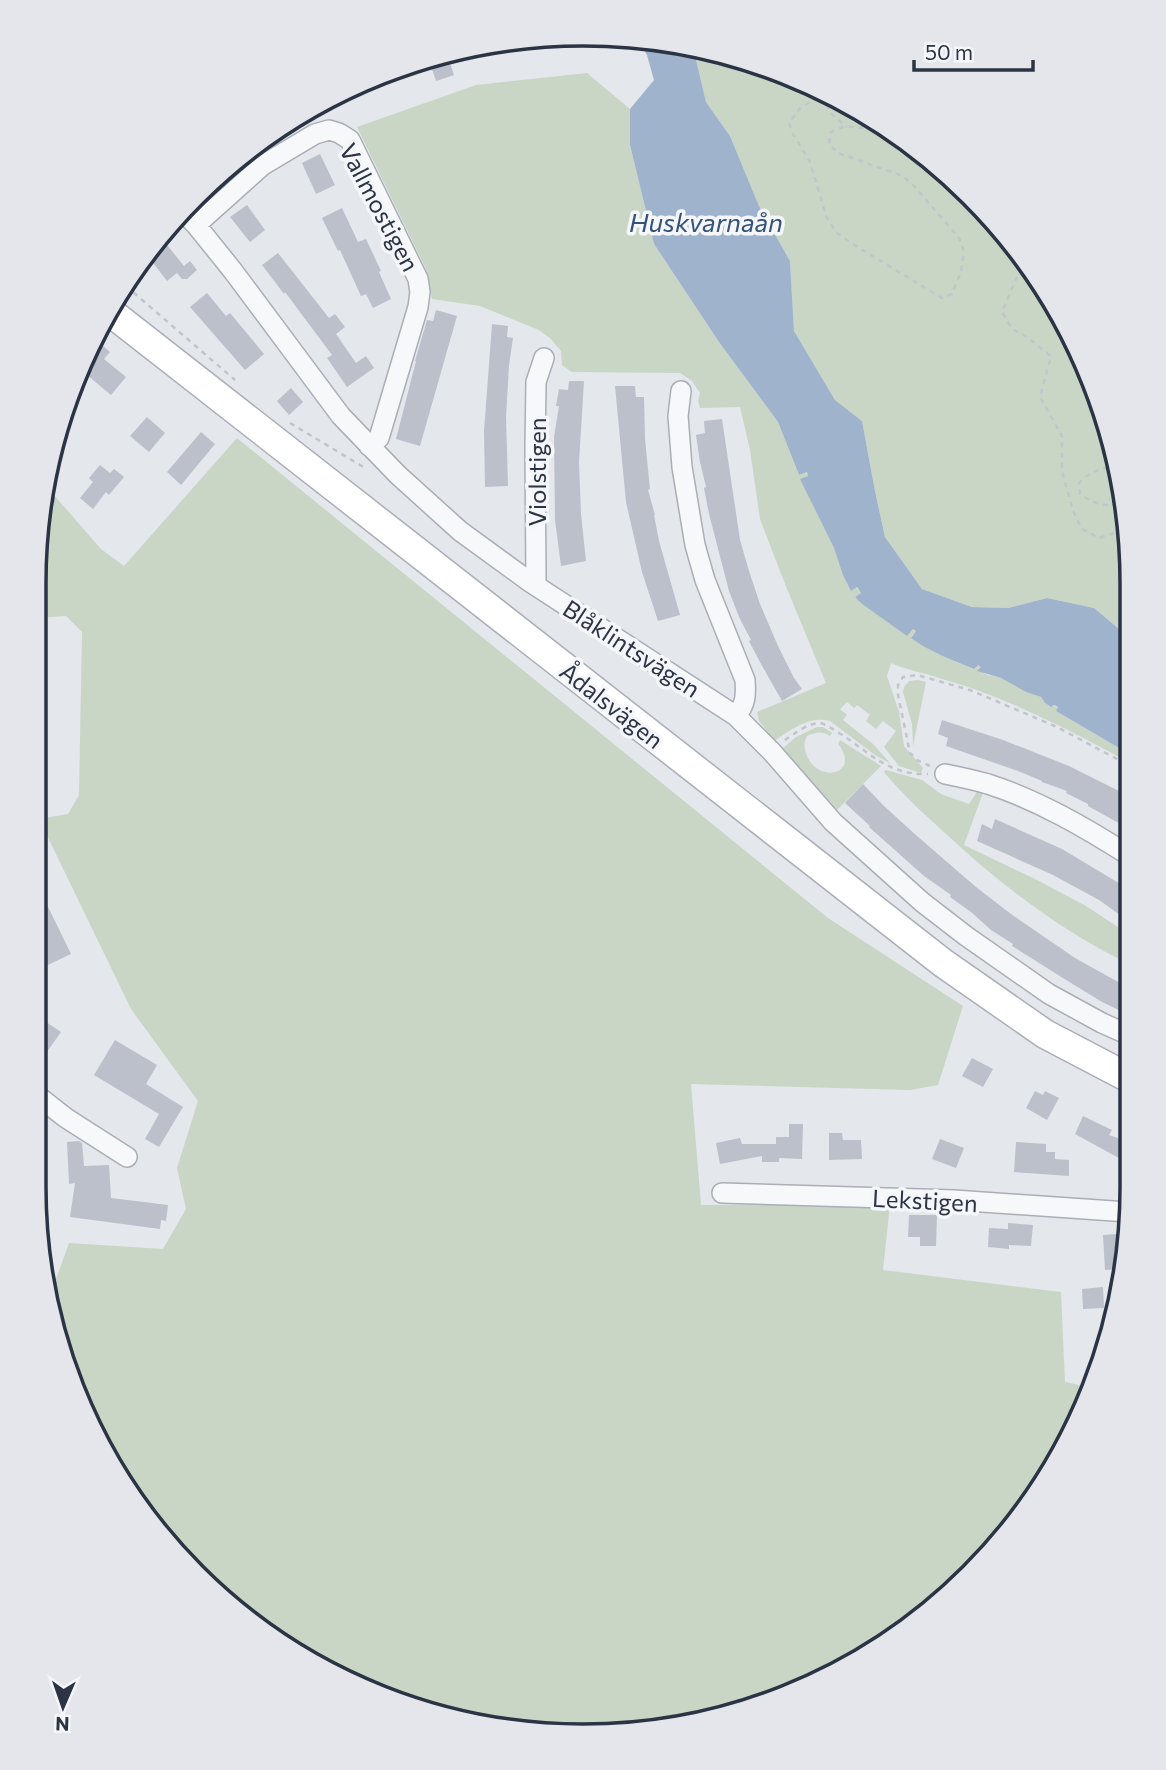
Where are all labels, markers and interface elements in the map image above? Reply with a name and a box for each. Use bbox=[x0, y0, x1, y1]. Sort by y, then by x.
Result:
scale bar bbox=[914, 28, 1033, 72]
text: 50 m bbox=[925, 39, 973, 64]
street label: Vallmostigen bbox=[334, 138, 426, 276]
water label: Huskvarnaån bbox=[629, 206, 783, 237]
street label: Violstigen bbox=[522, 417, 551, 527]
street label: Blåklintsvägen bbox=[558, 593, 706, 703]
street label: Ådalsvägen bbox=[555, 656, 669, 754]
street label: Lekstigen bbox=[872, 1183, 978, 1217]
north arrow bbox=[28, 1672, 98, 1742]
text: N bbox=[55, 1713, 70, 1736]

